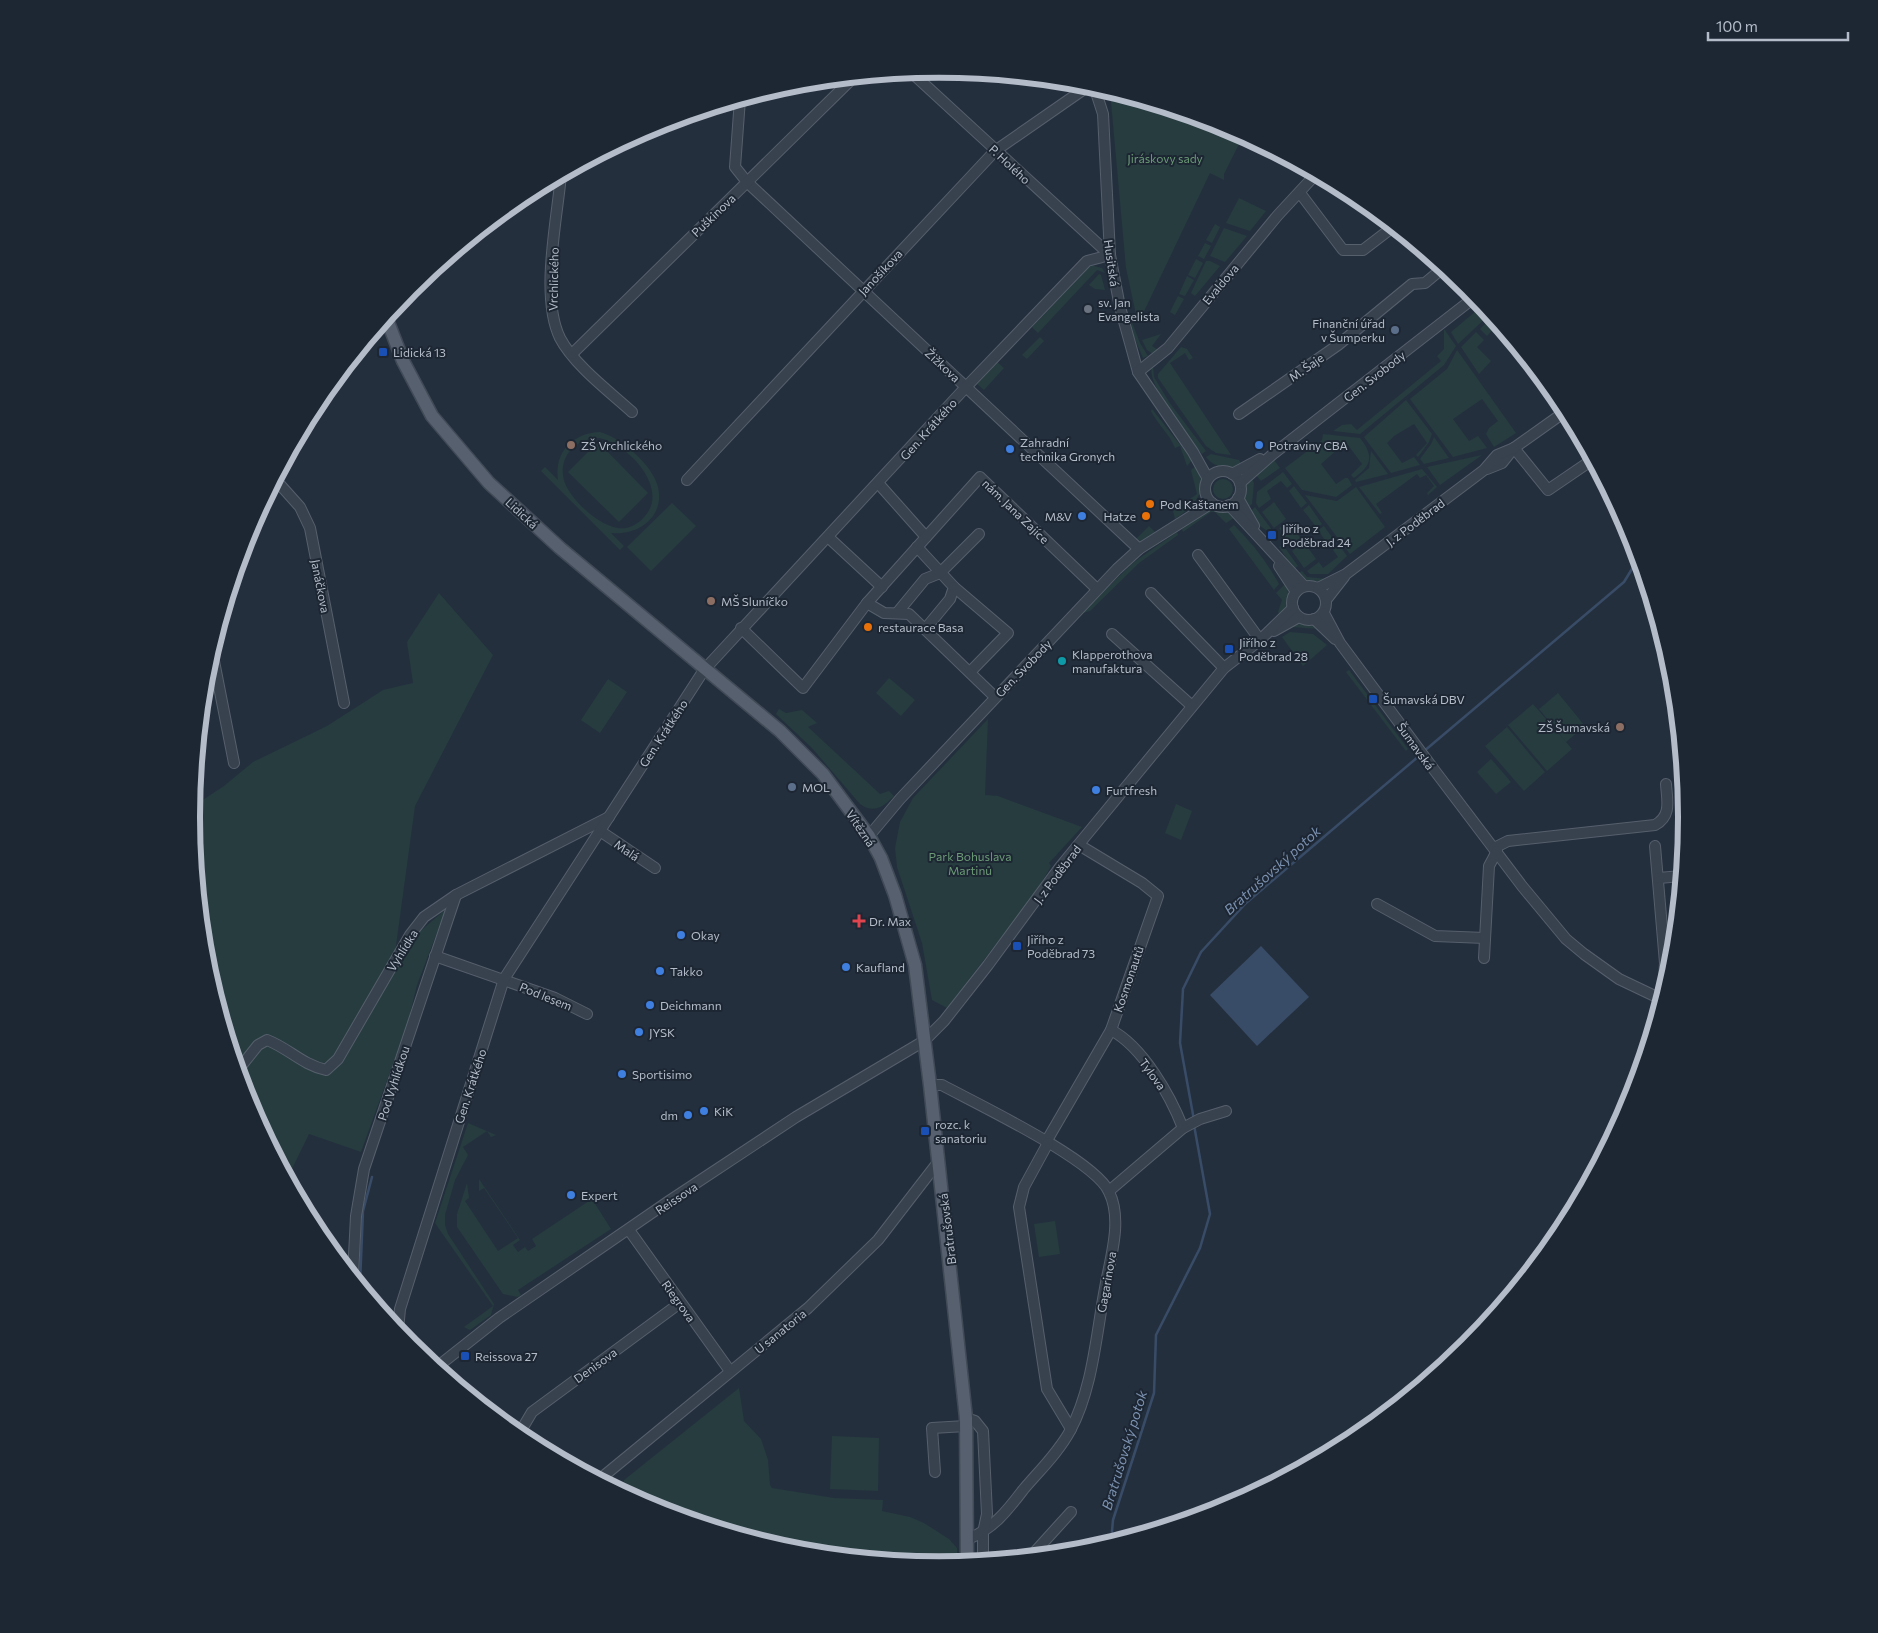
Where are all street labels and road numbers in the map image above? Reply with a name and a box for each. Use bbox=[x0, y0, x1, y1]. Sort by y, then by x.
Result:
street label: P. Holého bbox=[987, 141, 1033, 187]
street label: Puškinova bbox=[688, 191, 738, 239]
street label: Husitská bbox=[1102, 239, 1122, 287]
street label: Janošíkova bbox=[855, 246, 906, 299]
street label: Vrchlického bbox=[545, 247, 561, 311]
street label: Evaldova bbox=[1199, 261, 1241, 307]
street label: Žižkova bbox=[923, 345, 963, 385]
street label: Gen. Svobody bbox=[1340, 348, 1408, 404]
street label: M. Šaje bbox=[1286, 350, 1326, 384]
street label: Gen. Krátkého bbox=[897, 395, 959, 463]
street label: nám. Jana Zajíce bbox=[979, 476, 1052, 547]
street label: Lidická bbox=[503, 495, 541, 531]
street label: J. z Poděbrad bbox=[1383, 495, 1448, 549]
street label: Janáčkova bbox=[308, 558, 333, 614]
street label: Gen. Svobody bbox=[992, 636, 1054, 700]
street label: Gen. Krátkého bbox=[636, 697, 690, 769]
street label: Šumavská bbox=[1394, 720, 1438, 772]
street label: Vítězná bbox=[844, 807, 878, 849]
street label: Malá bbox=[612, 837, 642, 863]
street label: J. z Poděbrad bbox=[1030, 842, 1084, 907]
street label: Vyhlídka bbox=[384, 926, 420, 974]
street label: Kosmonautů bbox=[1110, 944, 1146, 1014]
street label: Pod lesem bbox=[518, 979, 574, 1013]
street label: Pod Vyhlídkou bbox=[374, 1044, 412, 1122]
street label: Gen. Krátkého bbox=[451, 1047, 489, 1125]
street label: Tylova bbox=[1137, 1056, 1169, 1092]
street label: Reissova bbox=[653, 1179, 699, 1217]
street label: Bratrušovská bbox=[936, 1193, 958, 1265]
street label: Gagarinova bbox=[1094, 1250, 1118, 1314]
street label: Riegrova bbox=[659, 1278, 699, 1324]
street label: U sanatoria bbox=[751, 1306, 809, 1356]
street label: Denisova bbox=[571, 1345, 619, 1385]

